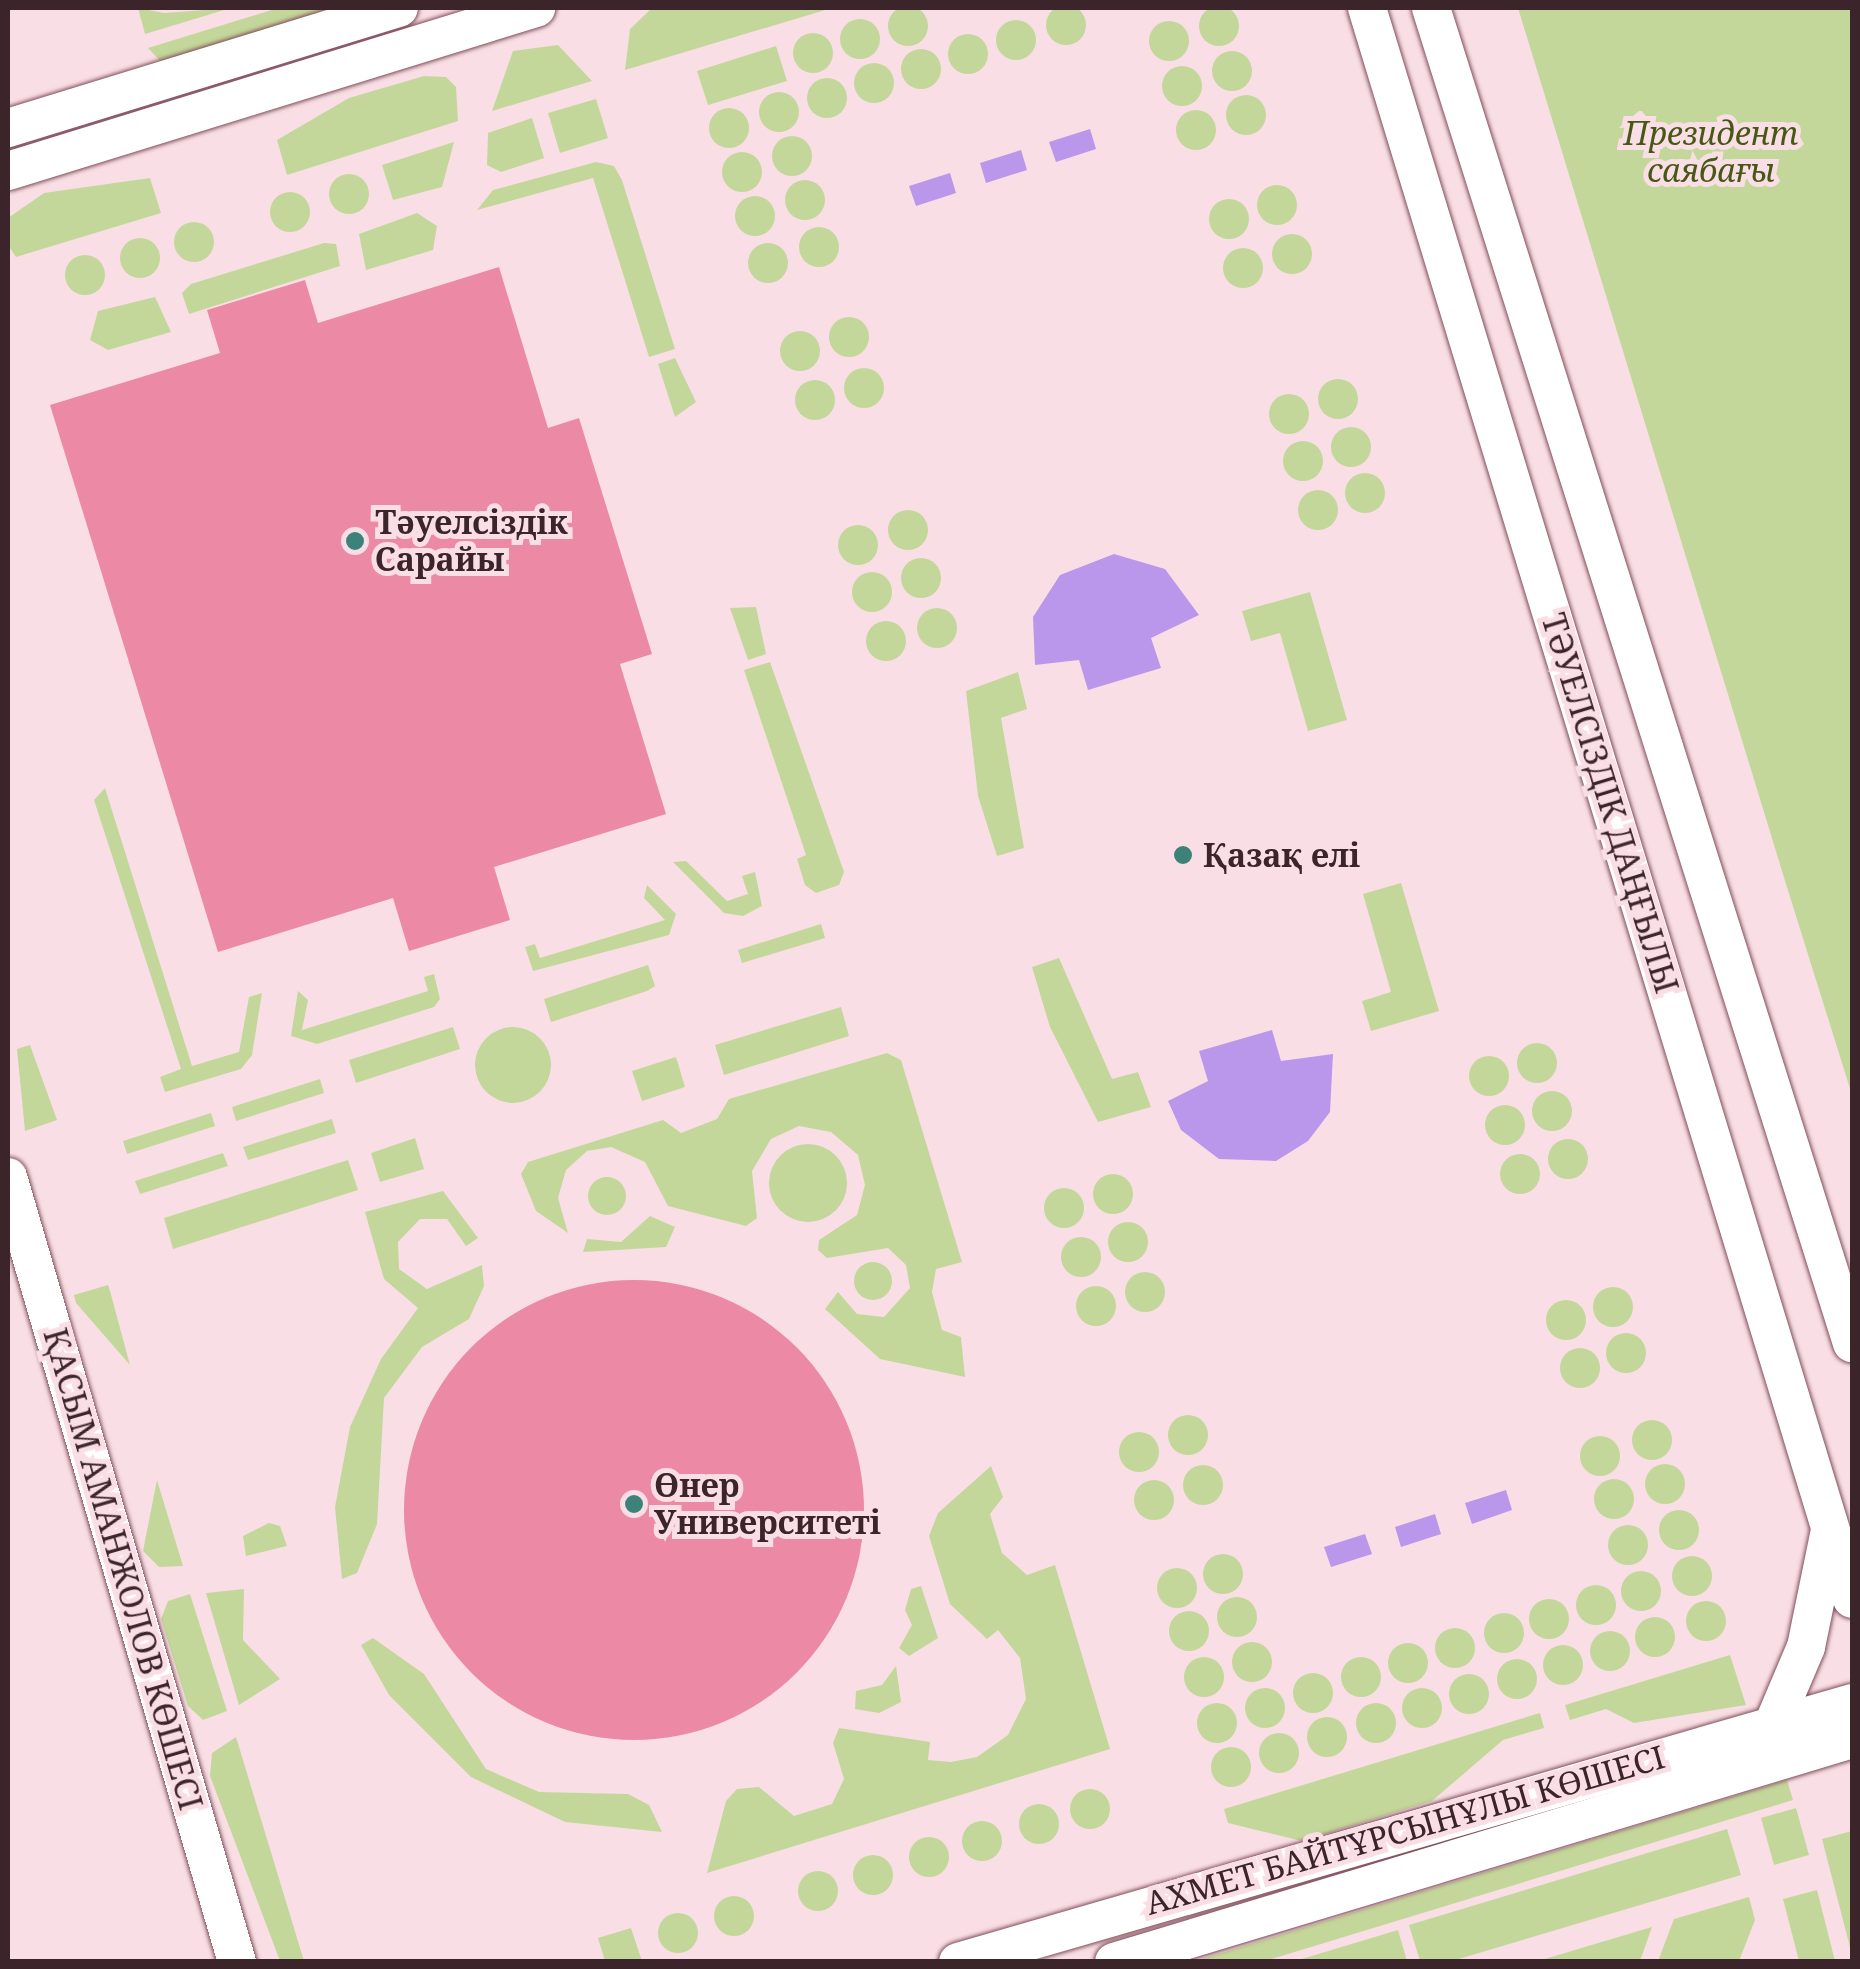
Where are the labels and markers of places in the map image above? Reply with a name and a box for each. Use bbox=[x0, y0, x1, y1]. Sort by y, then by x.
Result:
place label: Тәуелсіздік Сарайы bbox=[375, 504, 568, 579]
marker: Тәуелсіздік Сарайы bbox=[344, 530, 366, 552]
place label: Қазақ елі bbox=[1203, 836, 1360, 874]
marker: Қазақ елі bbox=[1172, 844, 1194, 866]
place label: Өнер Университеті bbox=[654, 1467, 881, 1542]
marker: Өнер Университеті bbox=[623, 1493, 645, 1515]

